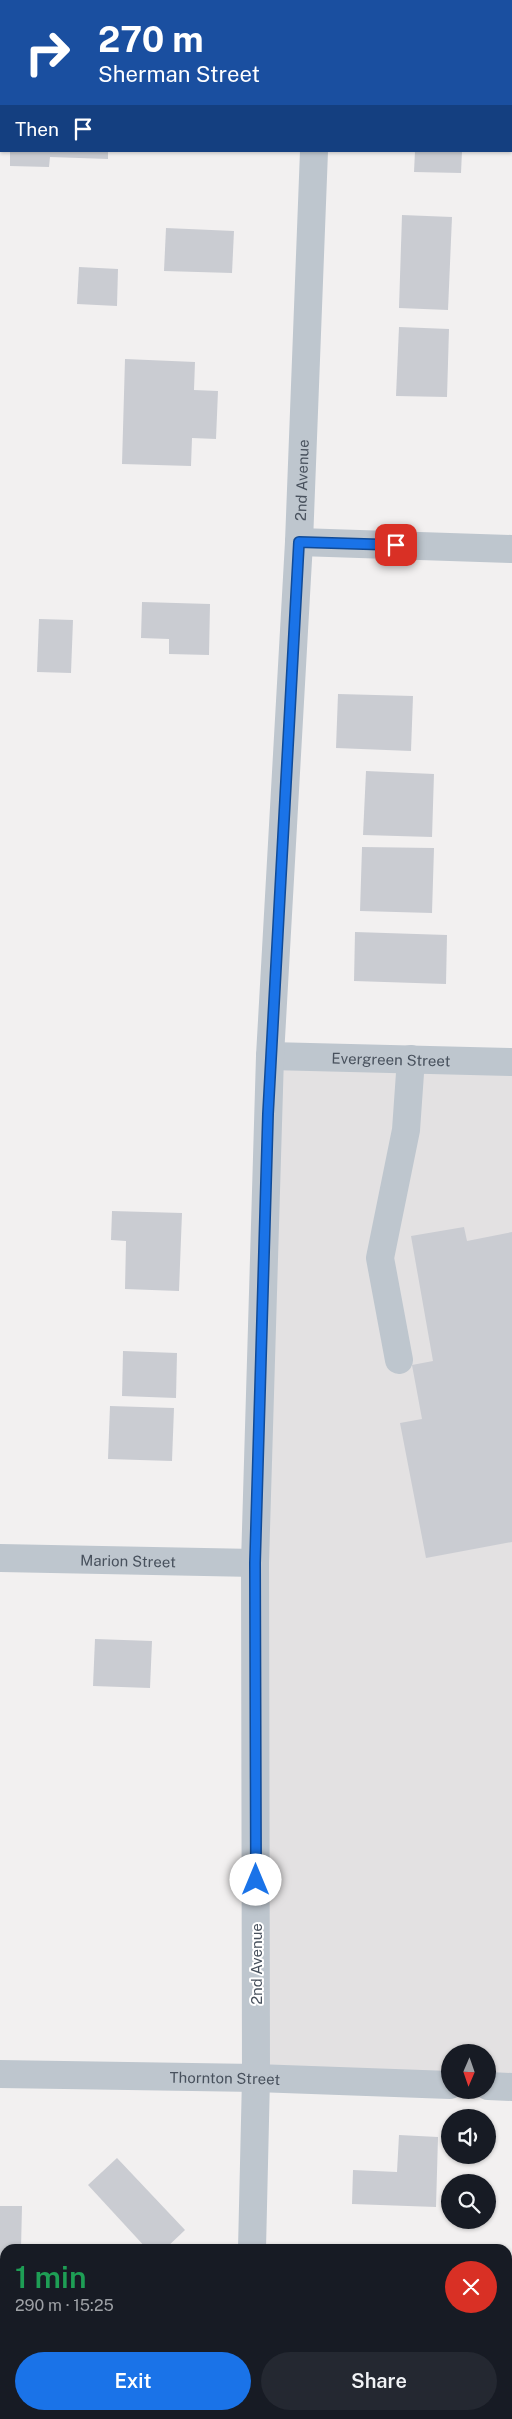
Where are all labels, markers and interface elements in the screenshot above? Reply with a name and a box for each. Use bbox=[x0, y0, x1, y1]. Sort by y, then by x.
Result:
text: 270 m bbox=[98, 19, 204, 60]
icon: right bbox=[15, 20, 80, 85]
text: Sherman Street bbox=[98, 61, 260, 87]
icon: arrive bbox=[69, 115, 97, 143]
text: Then bbox=[15, 118, 59, 140]
street label: 2nd Avenue bbox=[291, 439, 311, 521]
pin bbox=[375, 524, 417, 566]
icon: arrive bbox=[382, 531, 410, 559]
street label: Evergreen Street bbox=[331, 1049, 451, 1069]
street label: Marion Street bbox=[80, 1551, 176, 1570]
position arrow bbox=[229, 1853, 281, 1905]
street label: 2nd Avenue bbox=[248, 1923, 265, 2005]
north arrow bbox=[441, 2044, 496, 2099]
map controls bbox=[441, 2044, 496, 2229]
street label: Thornton Street bbox=[170, 2068, 281, 2087]
button: sound bbox=[441, 2109, 496, 2164]
button: search bbox=[441, 2174, 496, 2229]
text: 1 min bbox=[15, 2259, 86, 2295]
button: close bbox=[445, 2261, 497, 2313]
text: 290 m · 15:25 bbox=[15, 2296, 114, 2315]
button: Exit bbox=[15, 2352, 251, 2410]
button: Share bbox=[261, 2352, 497, 2410]

